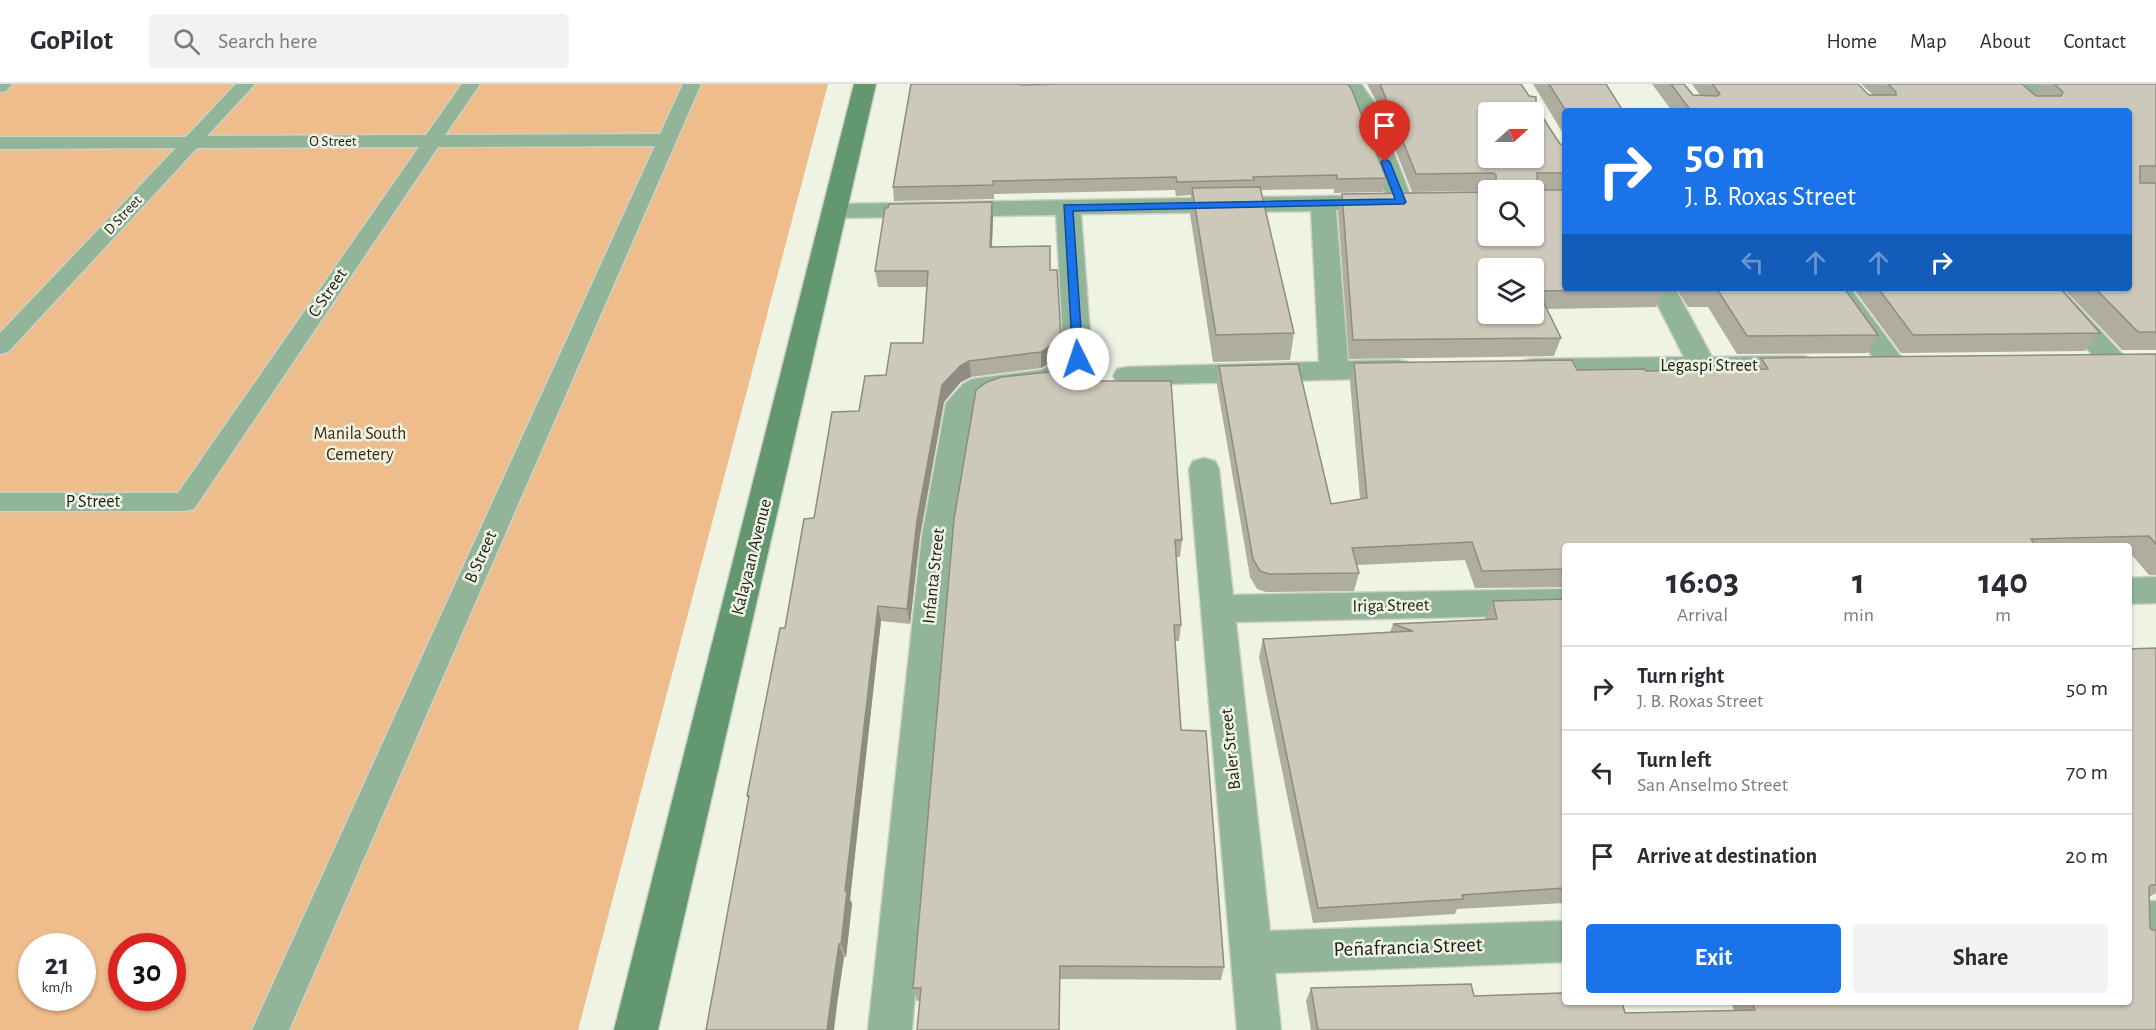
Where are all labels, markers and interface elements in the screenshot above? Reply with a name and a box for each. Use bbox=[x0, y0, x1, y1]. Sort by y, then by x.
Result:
search box bbox=[149, 14, 569, 68]
icon: search bbox=[170, 25, 203, 58]
text: GoPilot bbox=[30, 27, 113, 55]
text: Search here bbox=[218, 30, 318, 52]
text: Home bbox=[1826, 31, 1877, 52]
text: Map bbox=[1910, 31, 1947, 52]
text: About bbox=[1980, 31, 2030, 52]
text: Contact bbox=[2063, 31, 2126, 52]
pin bbox=[1359, 100, 1410, 162]
north arrow bbox=[1478, 102, 1544, 168]
map controls bbox=[1478, 102, 1544, 324]
icon: arrive bbox=[1368, 109, 1401, 142]
icon: right bbox=[1586, 132, 1664, 210]
street label: O Street bbox=[309, 134, 357, 149]
text: 50 m bbox=[1685, 134, 1765, 176]
button: search bbox=[1478, 180, 1544, 246]
text: J. B. Roxas Street bbox=[1685, 183, 1856, 210]
street label: D Street bbox=[101, 192, 145, 237]
icon: left bbox=[1736, 246, 1769, 279]
icon: ahead bbox=[1799, 246, 1832, 279]
icon: ahead bbox=[1862, 246, 1895, 279]
icon: right bbox=[1925, 246, 1958, 279]
button: layers bbox=[1478, 258, 1544, 324]
street label: C Street bbox=[305, 265, 351, 321]
position arrow bbox=[1046, 327, 1110, 391]
street label: Legaspi Street bbox=[1660, 357, 1758, 375]
park label: Manila South Cemetery bbox=[314, 425, 406, 464]
street label: P Street bbox=[66, 493, 121, 511]
street label: Kalayaan Avenue bbox=[729, 497, 775, 617]
street label: Infanta Street bbox=[920, 527, 948, 625]
street label: B Street bbox=[462, 528, 501, 586]
text: 16:03 bbox=[1666, 564, 1739, 600]
text: 1 bbox=[1852, 564, 1865, 600]
text: 140 bbox=[1978, 564, 2028, 600]
street label: Iriga Street bbox=[1352, 596, 1430, 616]
text: Arrival bbox=[1677, 605, 1728, 625]
text: min bbox=[1843, 605, 1874, 625]
text: m bbox=[1995, 605, 2011, 625]
text: Turn right bbox=[1637, 665, 1724, 687]
icon: right bbox=[1586, 672, 1619, 705]
text: 50 m bbox=[2066, 677, 2108, 699]
text: J. B. Roxas Street bbox=[1637, 691, 1763, 711]
street label: Baler Street bbox=[1218, 707, 1244, 791]
text: Turn left bbox=[1637, 749, 1711, 771]
icon: left bbox=[1586, 756, 1619, 789]
text: 70 m bbox=[2066, 761, 2108, 783]
text: San Anselmo Street bbox=[1637, 775, 1788, 795]
icon: arrive bbox=[1586, 840, 1619, 873]
text: Arrive at destination bbox=[1637, 845, 1817, 867]
text: 20 m bbox=[2065, 845, 2108, 867]
button: Exit bbox=[1586, 924, 1841, 993]
button: Share bbox=[1853, 924, 2108, 993]
speed limit sign: 30 bbox=[108, 933, 186, 1011]
street label: Peñafrancia Street bbox=[1333, 934, 1483, 960]
text: 21 bbox=[45, 950, 69, 980]
text: km/h bbox=[42, 980, 72, 995]

